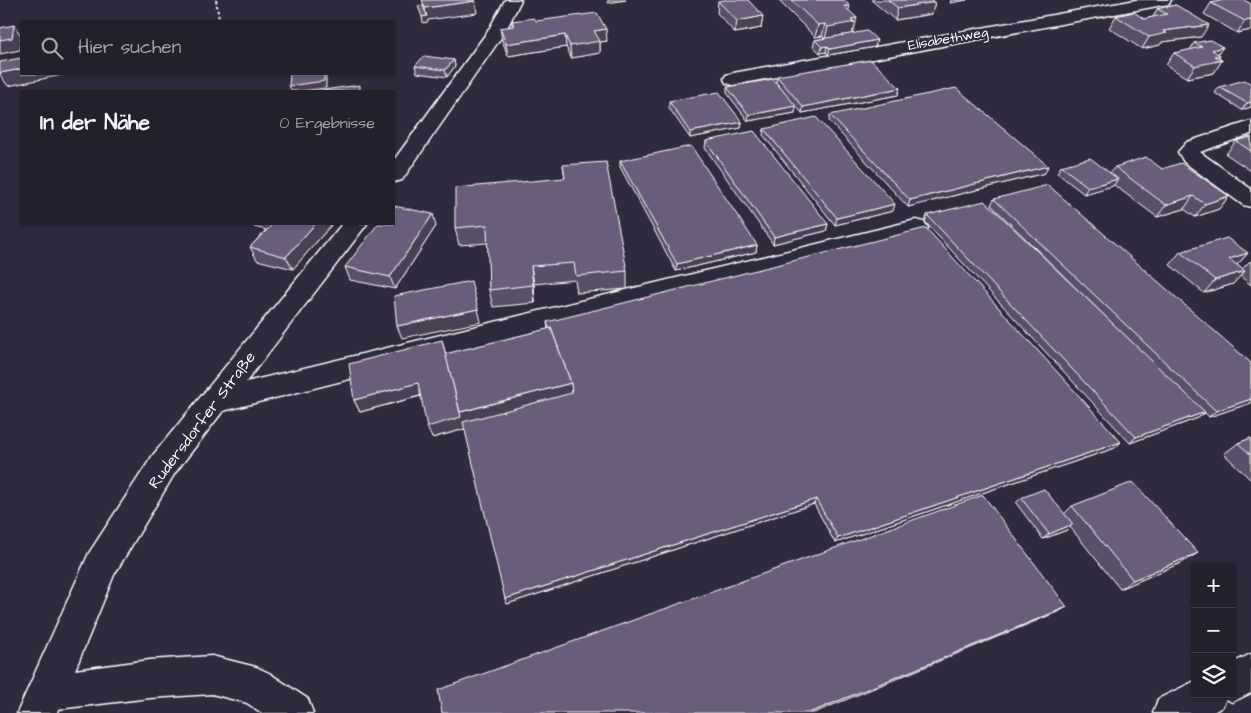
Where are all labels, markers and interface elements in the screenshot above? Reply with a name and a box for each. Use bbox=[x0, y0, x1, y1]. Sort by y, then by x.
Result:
search box bbox=[20, 20, 395, 75]
street label: Elisabethweg bbox=[906, 22, 990, 56]
icon: search bbox=[38, 34, 66, 62]
text: Hier suchen bbox=[78, 34, 181, 61]
text: In der Nähe bbox=[40, 108, 150, 137]
text: 0 Ergebnisse bbox=[279, 112, 375, 134]
street label: Rudersdorfer Straße bbox=[143, 347, 261, 493]
map controls bbox=[1191, 563, 1236, 698]
button: + bbox=[1191, 563, 1236, 608]
button: − bbox=[1191, 608, 1236, 653]
button: layers bbox=[1191, 653, 1236, 698]

